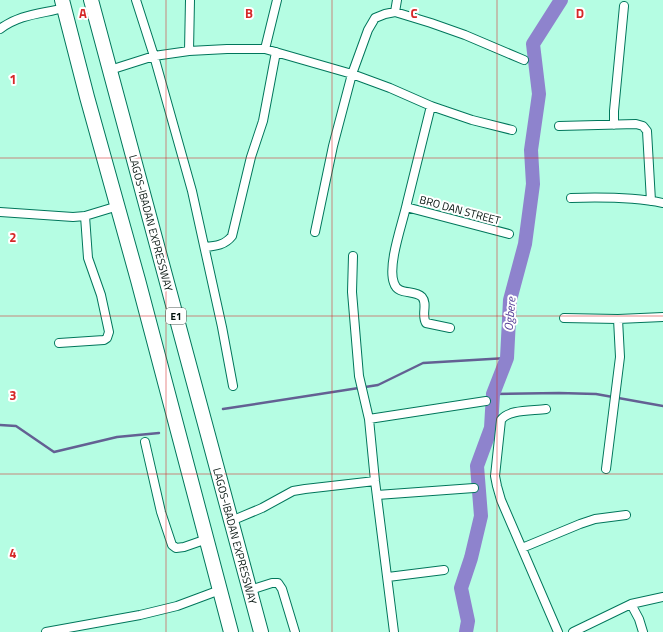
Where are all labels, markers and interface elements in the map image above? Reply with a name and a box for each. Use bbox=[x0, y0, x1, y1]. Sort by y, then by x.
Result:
text: A bbox=[79, 3, 87, 23]
text: B bbox=[245, 3, 253, 23]
text: C bbox=[410, 3, 418, 23]
text: D bbox=[576, 3, 584, 23]
text: 1 bbox=[9, 69, 17, 89]
street label: LAGOS-IBADAN EXPRESSWAY bbox=[125, 153, 177, 293]
street label: BRO DAN STREET bbox=[418, 192, 502, 229]
text: 2 bbox=[9, 227, 17, 247]
water label: Ogbere bbox=[499, 295, 521, 332]
road number: E1 bbox=[166, 308, 186, 324]
text: 3 bbox=[9, 385, 17, 405]
street label: LAGOS-IBADAN EXPRESSWAY bbox=[209, 466, 261, 606]
text: 4 bbox=[9, 543, 17, 563]

